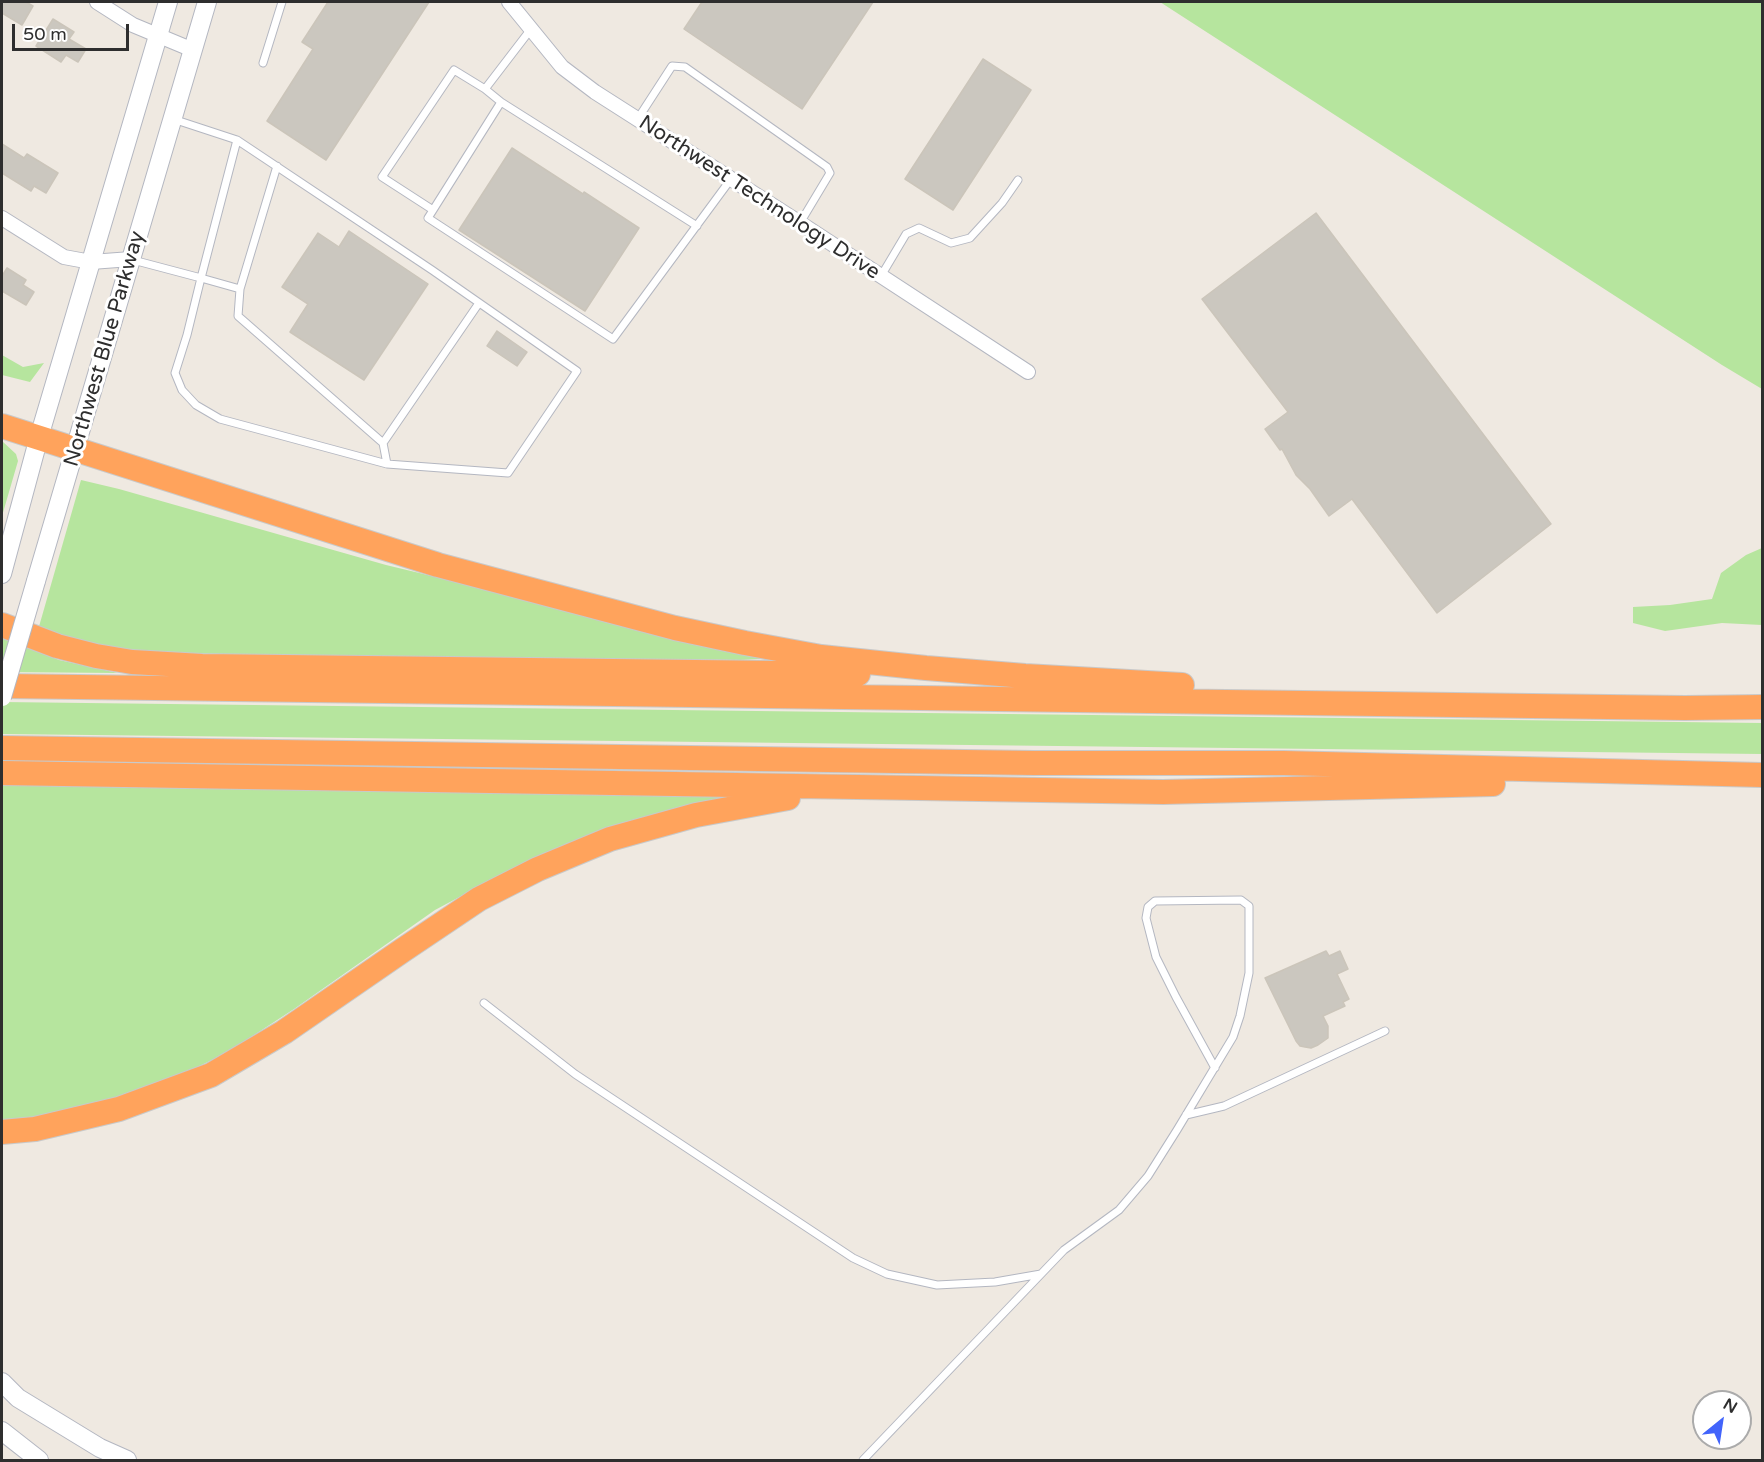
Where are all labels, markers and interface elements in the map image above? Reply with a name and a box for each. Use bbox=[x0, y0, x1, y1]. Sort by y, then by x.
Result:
scale bar bbox=[15, 12, 132, 50]
text: 50 m bbox=[23, 23, 67, 45]
street label: Northwest Technology Drive bbox=[634, 111, 884, 285]
street label: Northwest Blue Parkway bbox=[59, 228, 151, 470]
north arrow bbox=[1692, 1390, 1752, 1450]
text: N bbox=[1719, 1394, 1741, 1418]

